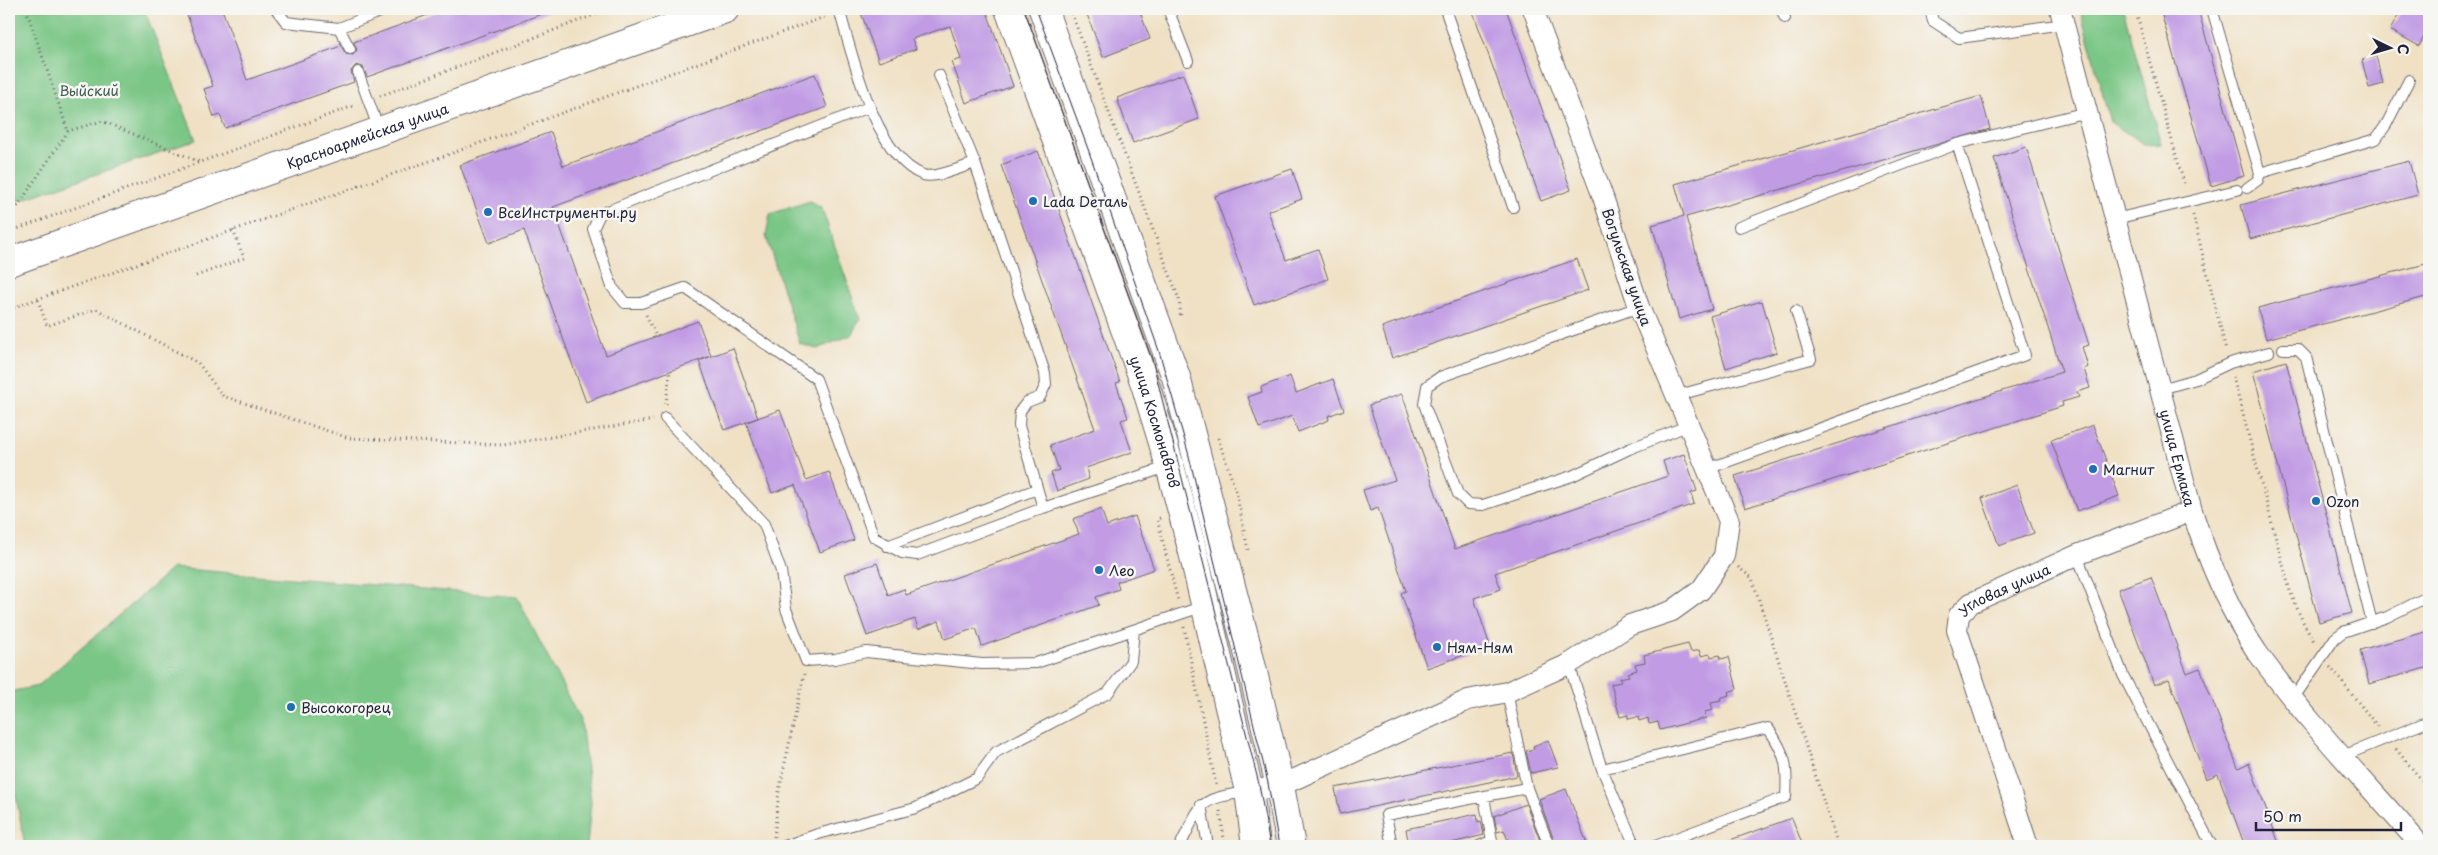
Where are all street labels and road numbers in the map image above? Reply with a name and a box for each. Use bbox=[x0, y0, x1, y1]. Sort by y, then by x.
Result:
street label: Красноармейская улица bbox=[284, 97, 451, 174]
street label: Вогульская улица bbox=[1597, 205, 1657, 329]
street label: улица Космонавтов bbox=[1125, 353, 1186, 490]
street label: улица Ермака bbox=[2155, 407, 2201, 509]
street label: Угловая улица bbox=[1953, 558, 2054, 621]

